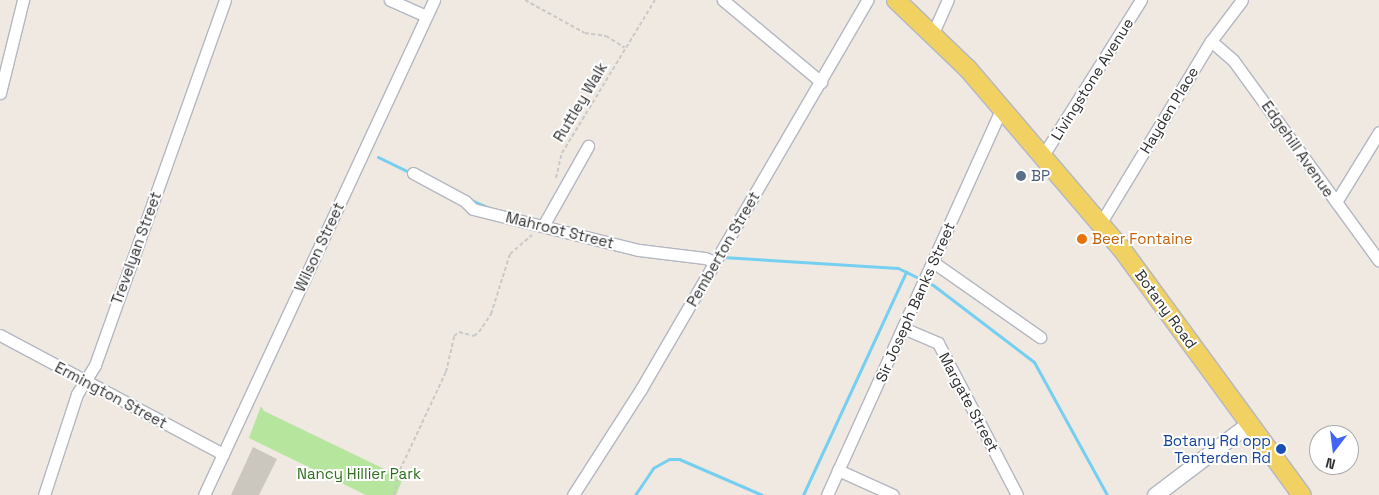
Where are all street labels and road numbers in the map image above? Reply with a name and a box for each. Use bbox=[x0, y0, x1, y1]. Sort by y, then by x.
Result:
street label: Livingstone Avenue bbox=[1047, 14, 1137, 144]
street label: Ruttley Walk bbox=[549, 59, 611, 145]
street label: Hayden Place bbox=[1136, 63, 1202, 157]
street label: Edgehill Avenue bbox=[1258, 97, 1338, 201]
street label: Pemberton Street bbox=[683, 188, 763, 310]
street label: Trevelyan Street bbox=[107, 189, 165, 307]
street label: Wilson Street bbox=[290, 199, 348, 295]
street label: Mahroot Street bbox=[504, 208, 616, 252]
street label: Sir Joseph Banks Street bbox=[872, 219, 958, 385]
street label: Botany Road bbox=[1131, 266, 1201, 352]
street label: Margate Street bbox=[935, 349, 1003, 455]
street label: Ermington Street bbox=[52, 358, 170, 432]

